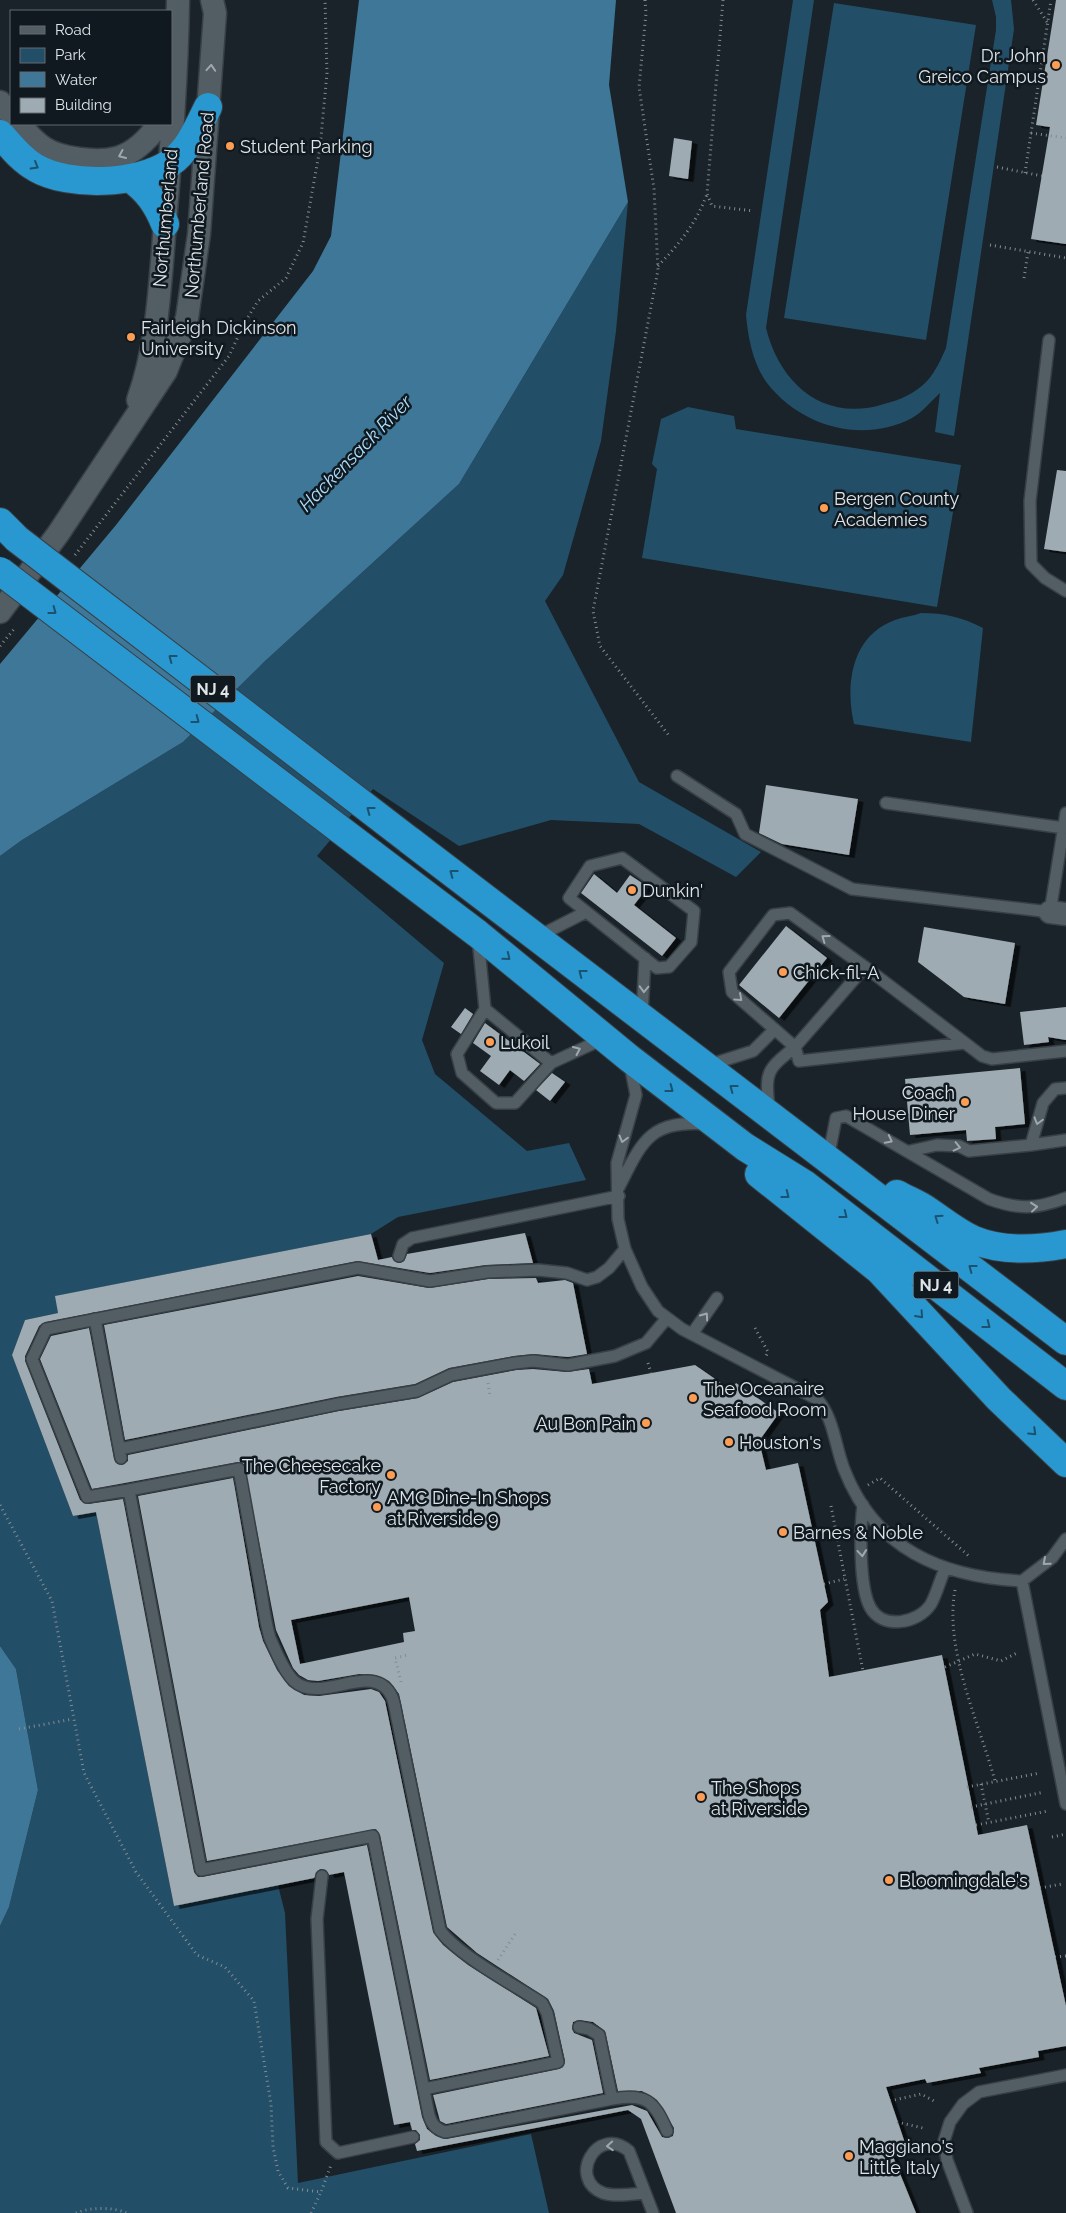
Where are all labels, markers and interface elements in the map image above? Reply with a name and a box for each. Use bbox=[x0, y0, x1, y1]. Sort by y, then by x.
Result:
legend bbox=[10, 10, 172, 125]
text: Road bbox=[55, 21, 91, 39]
place label: Dr. John Greico Campus bbox=[918, 45, 1046, 87]
text: Park bbox=[55, 46, 86, 64]
marker: Dr. John Greico Campus bbox=[1050, 59, 1062, 71]
one-way arrow bbox=[205, 63, 216, 71]
text: Water bbox=[55, 71, 98, 89]
text: Building bbox=[55, 96, 112, 114]
street label: Northumberland Road bbox=[180, 111, 218, 299]
place label: Student Parking bbox=[240, 136, 373, 157]
marker: Student Parking bbox=[224, 140, 236, 152]
one-way arrow bbox=[118, 148, 127, 159]
street label: Northumberland bbox=[148, 148, 182, 288]
one-way arrow bbox=[30, 160, 39, 170]
place label: Fairleigh Dickinson University bbox=[141, 317, 297, 359]
marker: Fairleigh Dickinson University bbox=[125, 331, 137, 343]
water label: Hackensack River bbox=[294, 389, 417, 515]
place label: Bergen County Academies bbox=[834, 488, 960, 530]
marker: Bergen County Academies bbox=[818, 502, 830, 514]
one-way arrow bbox=[47, 605, 57, 614]
one-way arrow bbox=[169, 655, 178, 663]
road number: NJ 4 bbox=[190, 676, 236, 702]
one-way arrow bbox=[190, 714, 200, 723]
one-way arrow bbox=[366, 807, 376, 816]
one-way arrow bbox=[449, 870, 459, 879]
place label: Dunkin' bbox=[642, 880, 703, 901]
marker: Dunkin' bbox=[626, 884, 638, 896]
one-way arrow bbox=[821, 935, 831, 944]
one-way arrow bbox=[501, 952, 510, 960]
place label: Chick-fil-A bbox=[793, 962, 879, 983]
marker: Chick-fil-A bbox=[777, 966, 789, 978]
one-way arrow bbox=[579, 970, 588, 978]
one-way arrow bbox=[638, 985, 649, 993]
one-way arrow bbox=[733, 992, 742, 1001]
place label: Lukoil bbox=[500, 1032, 550, 1053]
marker: Lukoil bbox=[484, 1036, 496, 1048]
one-way arrow bbox=[572, 1046, 581, 1057]
place label: Coach House Diner bbox=[852, 1082, 956, 1124]
one-way arrow bbox=[665, 1084, 674, 1093]
one-way arrow bbox=[729, 1085, 739, 1094]
marker: Coach House Diner bbox=[959, 1096, 971, 1108]
one-way arrow bbox=[1033, 1117, 1043, 1125]
one-way arrow bbox=[884, 1134, 893, 1144]
one-way arrow bbox=[619, 1135, 629, 1143]
one-way arrow bbox=[953, 1141, 962, 1152]
one-way arrow bbox=[780, 1190, 789, 1198]
one-way arrow bbox=[1031, 1202, 1039, 1213]
one-way arrow bbox=[838, 1209, 847, 1217]
one-way arrow bbox=[934, 1215, 943, 1224]
one-way arrow bbox=[969, 1266, 978, 1274]
road number: NJ 4 bbox=[914, 1272, 958, 1298]
one-way arrow bbox=[914, 1309, 923, 1318]
one-way arrow bbox=[699, 1313, 708, 1322]
one-way arrow bbox=[981, 1319, 990, 1327]
place label: The Oceanaire Seafood Room bbox=[703, 1378, 827, 1420]
marker: The Oceanaire Seafood Room bbox=[687, 1392, 699, 1404]
place label: Au Bon Pain bbox=[536, 1413, 636, 1434]
marker: Au Bon Pain bbox=[640, 1417, 652, 1429]
one-way arrow bbox=[1027, 1426, 1036, 1435]
place label: Houston's bbox=[739, 1432, 822, 1453]
marker: Houston's bbox=[723, 1436, 735, 1448]
place label: The Cheesecake Factory bbox=[242, 1455, 381, 1497]
marker: The Cheesecake Factory bbox=[385, 1469, 397, 1481]
place label: AMC Dine-In Shops at Riverside 9 bbox=[387, 1487, 549, 1529]
marker: AMC Dine-In Shops at Riverside 9 bbox=[371, 1501, 383, 1513]
place label: Barnes & Noble bbox=[793, 1522, 924, 1543]
marker: Barnes & Noble bbox=[777, 1526, 789, 1538]
one-way arrow bbox=[856, 1550, 867, 1558]
one-way arrow bbox=[1043, 1557, 1052, 1566]
place label: The Shops at Riverside bbox=[711, 1777, 808, 1819]
marker: The Shops at Riverside bbox=[695, 1791, 707, 1803]
place label: Bloomingdale's bbox=[899, 1870, 1028, 1891]
marker: Bloomingdale's bbox=[883, 1874, 895, 1886]
place label: Maggiano's Little Italy bbox=[859, 2136, 954, 2178]
one-way arrow bbox=[606, 2140, 614, 2151]
marker: Maggiano's Little Italy bbox=[843, 2150, 855, 2162]

